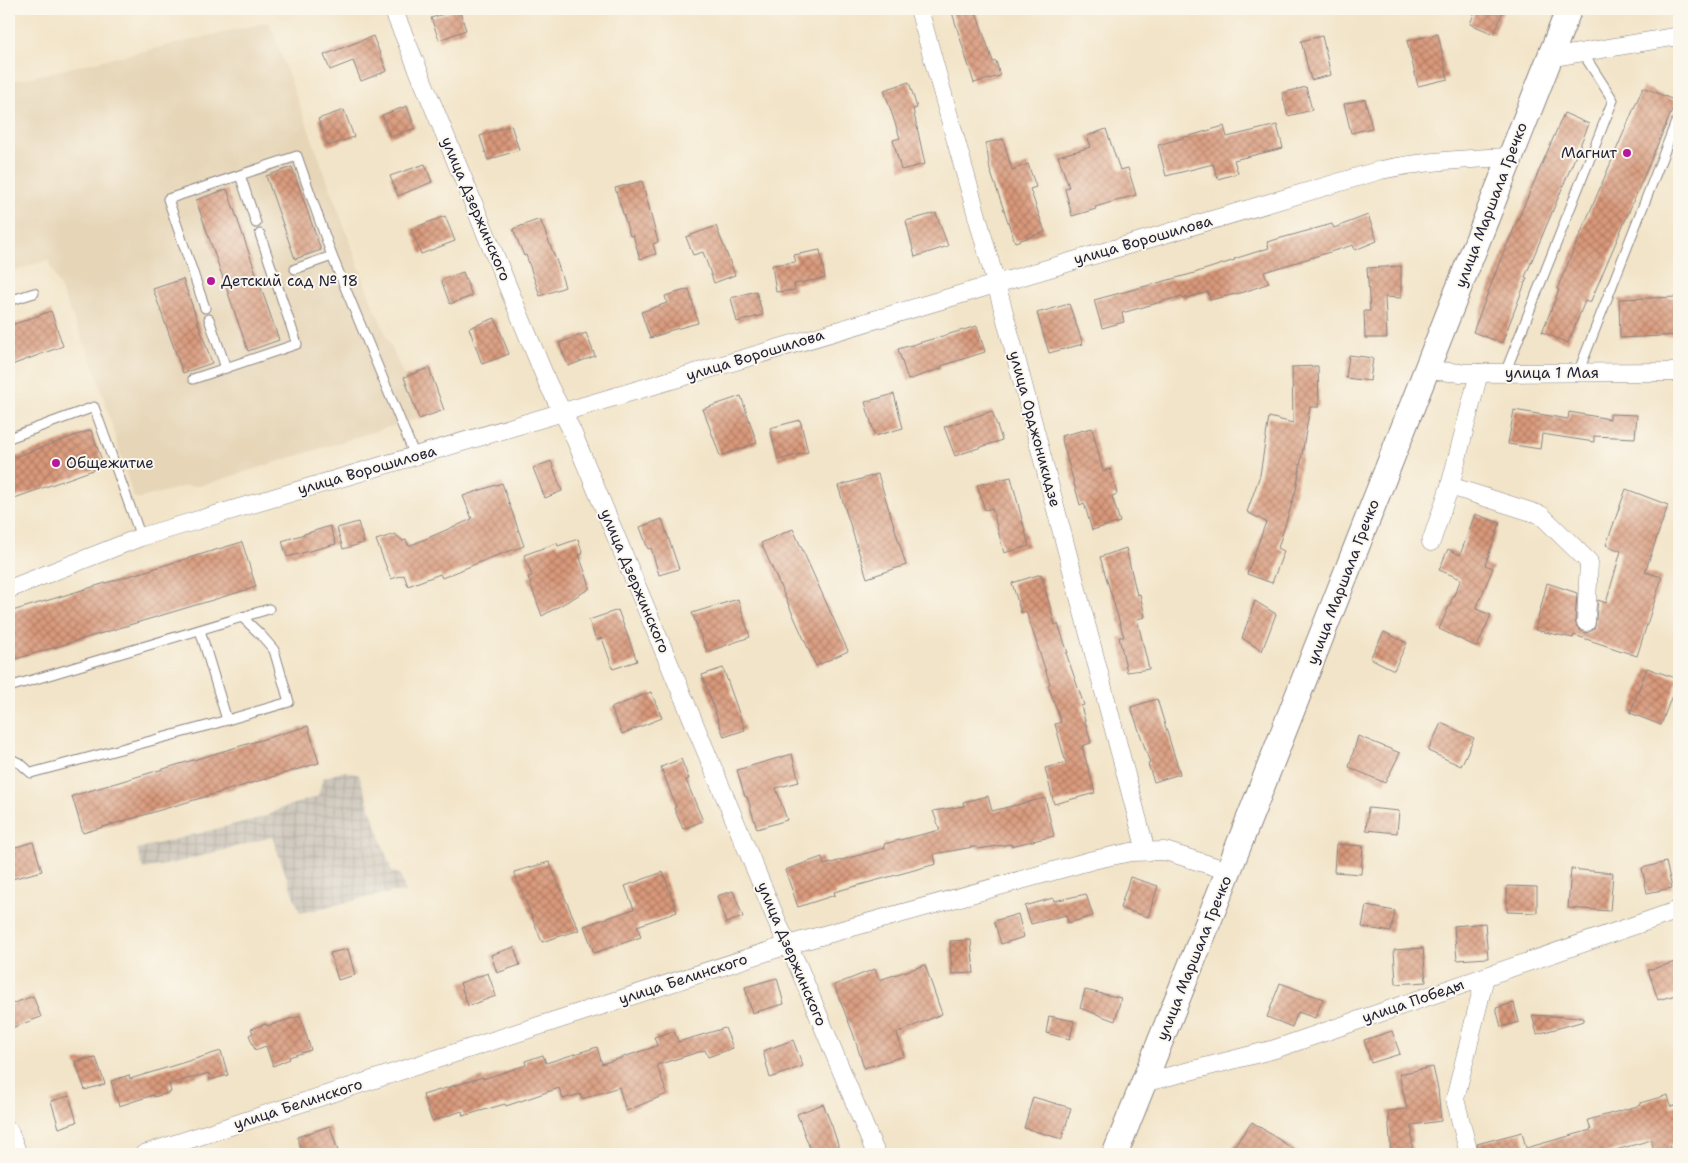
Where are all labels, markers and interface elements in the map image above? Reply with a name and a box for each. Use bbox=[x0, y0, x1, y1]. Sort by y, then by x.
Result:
street label: улица Маршала Гречко bbox=[1450, 119, 1532, 291]
street label: улица Дзержинского bbox=[437, 134, 515, 284]
place label: Магнит bbox=[1561, 143, 1617, 163]
marker: Магнит bbox=[1621, 147, 1633, 159]
street label: улица Ворошилова bbox=[1071, 210, 1215, 269]
place label: Детский сад № 18 bbox=[221, 271, 358, 291]
marker: Детский сад № 18 bbox=[205, 275, 217, 287]
street label: улица Ворошилова bbox=[684, 324, 827, 386]
street label: улица Орджоникидзе bbox=[1005, 349, 1065, 509]
street label: улица 1 Мая bbox=[1505, 363, 1599, 383]
street label: улица Ворошилова bbox=[295, 440, 439, 499]
place label: Общежитие bbox=[66, 453, 154, 473]
marker: Общежитие bbox=[50, 457, 62, 469]
street label: улица Маршала Гречко bbox=[1302, 496, 1384, 668]
street label: улица Дзержинского bbox=[596, 506, 674, 656]
street label: улица Маршала Гречко bbox=[1152, 873, 1236, 1043]
street label: улица Дзержинского bbox=[753, 879, 831, 1029]
street label: улица Белинского bbox=[616, 949, 750, 1009]
street label: улица Победы bbox=[1359, 974, 1467, 1028]
street label: улица Белинского bbox=[231, 1074, 365, 1134]

